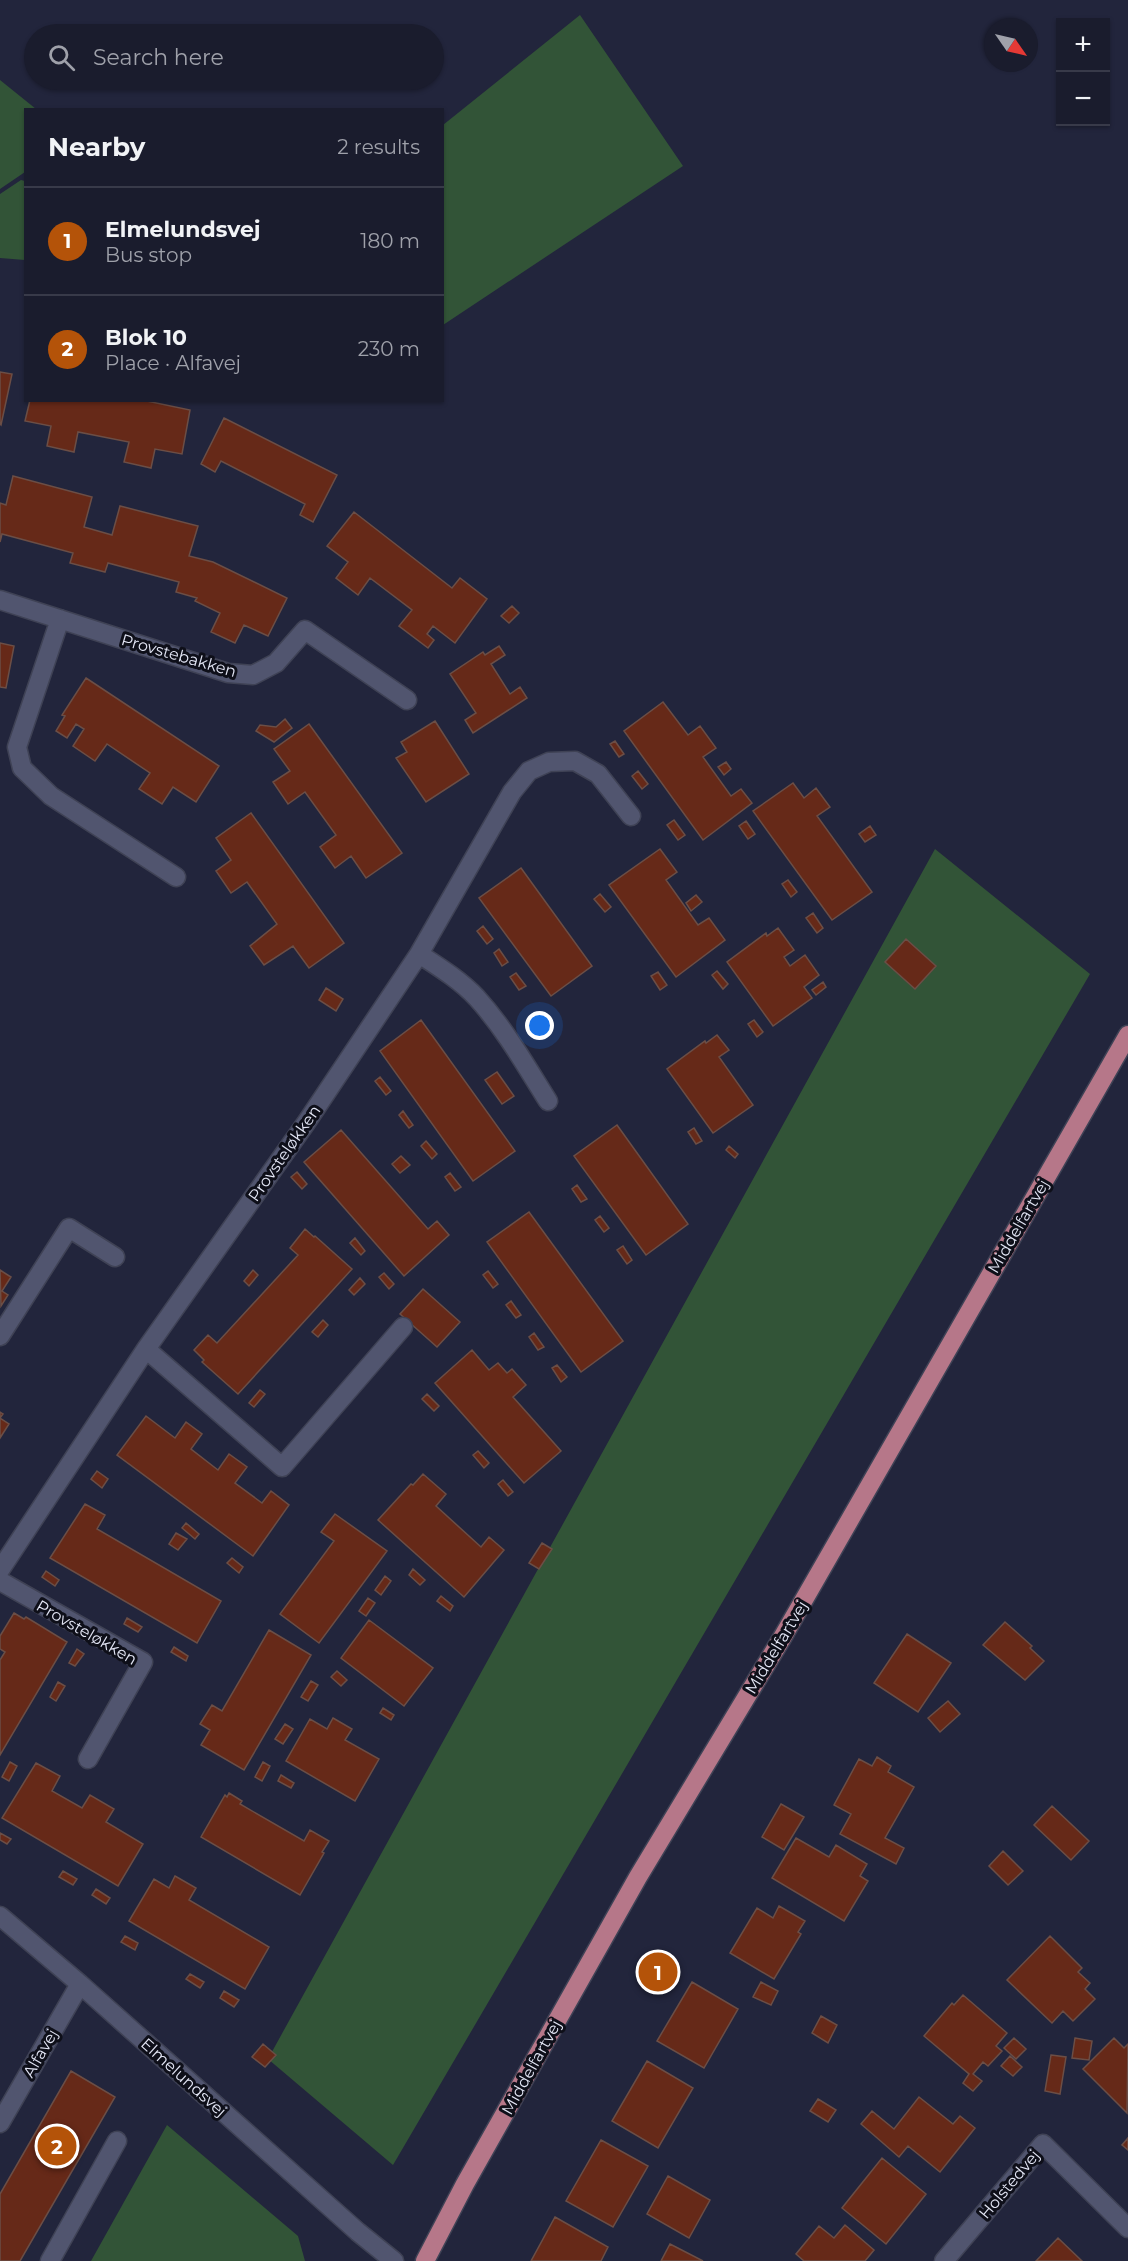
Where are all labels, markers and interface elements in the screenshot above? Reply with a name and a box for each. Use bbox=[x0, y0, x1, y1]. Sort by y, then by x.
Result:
north arrow bbox=[984, 18, 1038, 72]
map controls bbox=[1056, 18, 1110, 126]
button: + bbox=[1056, 18, 1110, 72]
search box bbox=[24, 24, 444, 90]
icon: search bbox=[45, 41, 78, 74]
text: Search here bbox=[93, 44, 224, 71]
button: − bbox=[1056, 72, 1110, 126]
text: Nearby bbox=[48, 131, 145, 163]
text: 2 results bbox=[337, 135, 420, 159]
text: Elmelundsvej bbox=[105, 216, 260, 243]
text: 1 bbox=[64, 229, 71, 253]
text: 180 m bbox=[360, 229, 420, 253]
text: Bus stop bbox=[105, 243, 192, 267]
text: Blok 10 bbox=[105, 324, 187, 351]
text: 2 bbox=[62, 337, 73, 361]
text: 230 m bbox=[358, 337, 420, 361]
text: Place · Alfavej bbox=[105, 351, 241, 375]
street label: Provstebakken bbox=[119, 630, 239, 681]
your location bbox=[525, 1011, 554, 1040]
street label: Provsteløkken bbox=[244, 1102, 325, 1205]
street label: Middelfartvej bbox=[984, 1176, 1053, 1277]
street label: Provsteløkken bbox=[33, 1596, 140, 1669]
street label: Middelfartvej bbox=[741, 1597, 812, 1697]
pin: 1 bbox=[638, 1950, 678, 1994]
street label: Middelfartvej bbox=[498, 2017, 565, 2118]
street label: Alfavej bbox=[19, 2026, 62, 2081]
street label: Elmelundsvej bbox=[137, 2034, 230, 2121]
pin: 2 bbox=[38, 2124, 76, 2168]
street label: Holstedvej bbox=[975, 2146, 1044, 2223]

